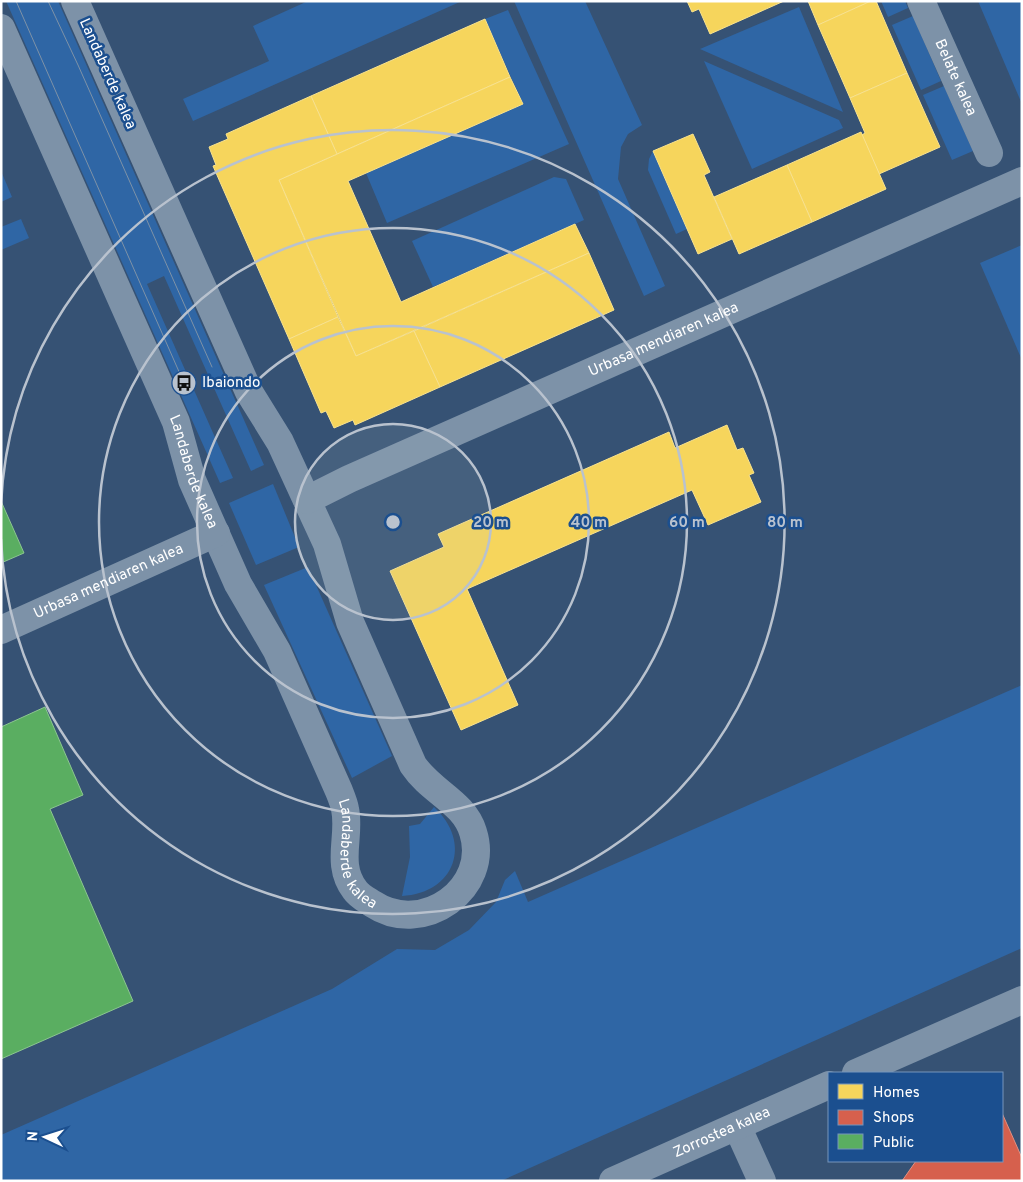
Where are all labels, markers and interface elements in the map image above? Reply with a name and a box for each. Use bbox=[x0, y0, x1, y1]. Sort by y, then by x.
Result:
street label: Landaberde kalea bbox=[74, 16, 140, 132]
street label: Belate kalea bbox=[930, 36, 981, 119]
street label: Urbasa mendiaren kalea bbox=[586, 298, 742, 381]
bus stop icon: Ibaiondo bbox=[171, 370, 197, 396]
place label: Ibaiondo bbox=[202, 374, 260, 393]
street label: Landaberde kalea bbox=[165, 412, 222, 532]
centre of rings bbox=[384, 513, 402, 531]
text: 20 m bbox=[473, 514, 509, 533]
text: 40 m bbox=[571, 514, 607, 533]
text: 60 m bbox=[669, 514, 705, 533]
text: 80 m bbox=[767, 514, 803, 533]
street label: Urbasa mendiaren kalea bbox=[31, 539, 186, 623]
street label: Landaberde kalea bbox=[333, 796, 380, 913]
legend bbox=[828, 1072, 1003, 1162]
text: Homes bbox=[873, 1084, 920, 1103]
street label: Zorrostea kalea bbox=[670, 1103, 773, 1163]
text: Shops bbox=[873, 1109, 914, 1128]
north arrow bbox=[20, 1112, 70, 1162]
text: N bbox=[25, 1131, 42, 1142]
text: Public bbox=[873, 1134, 914, 1153]

